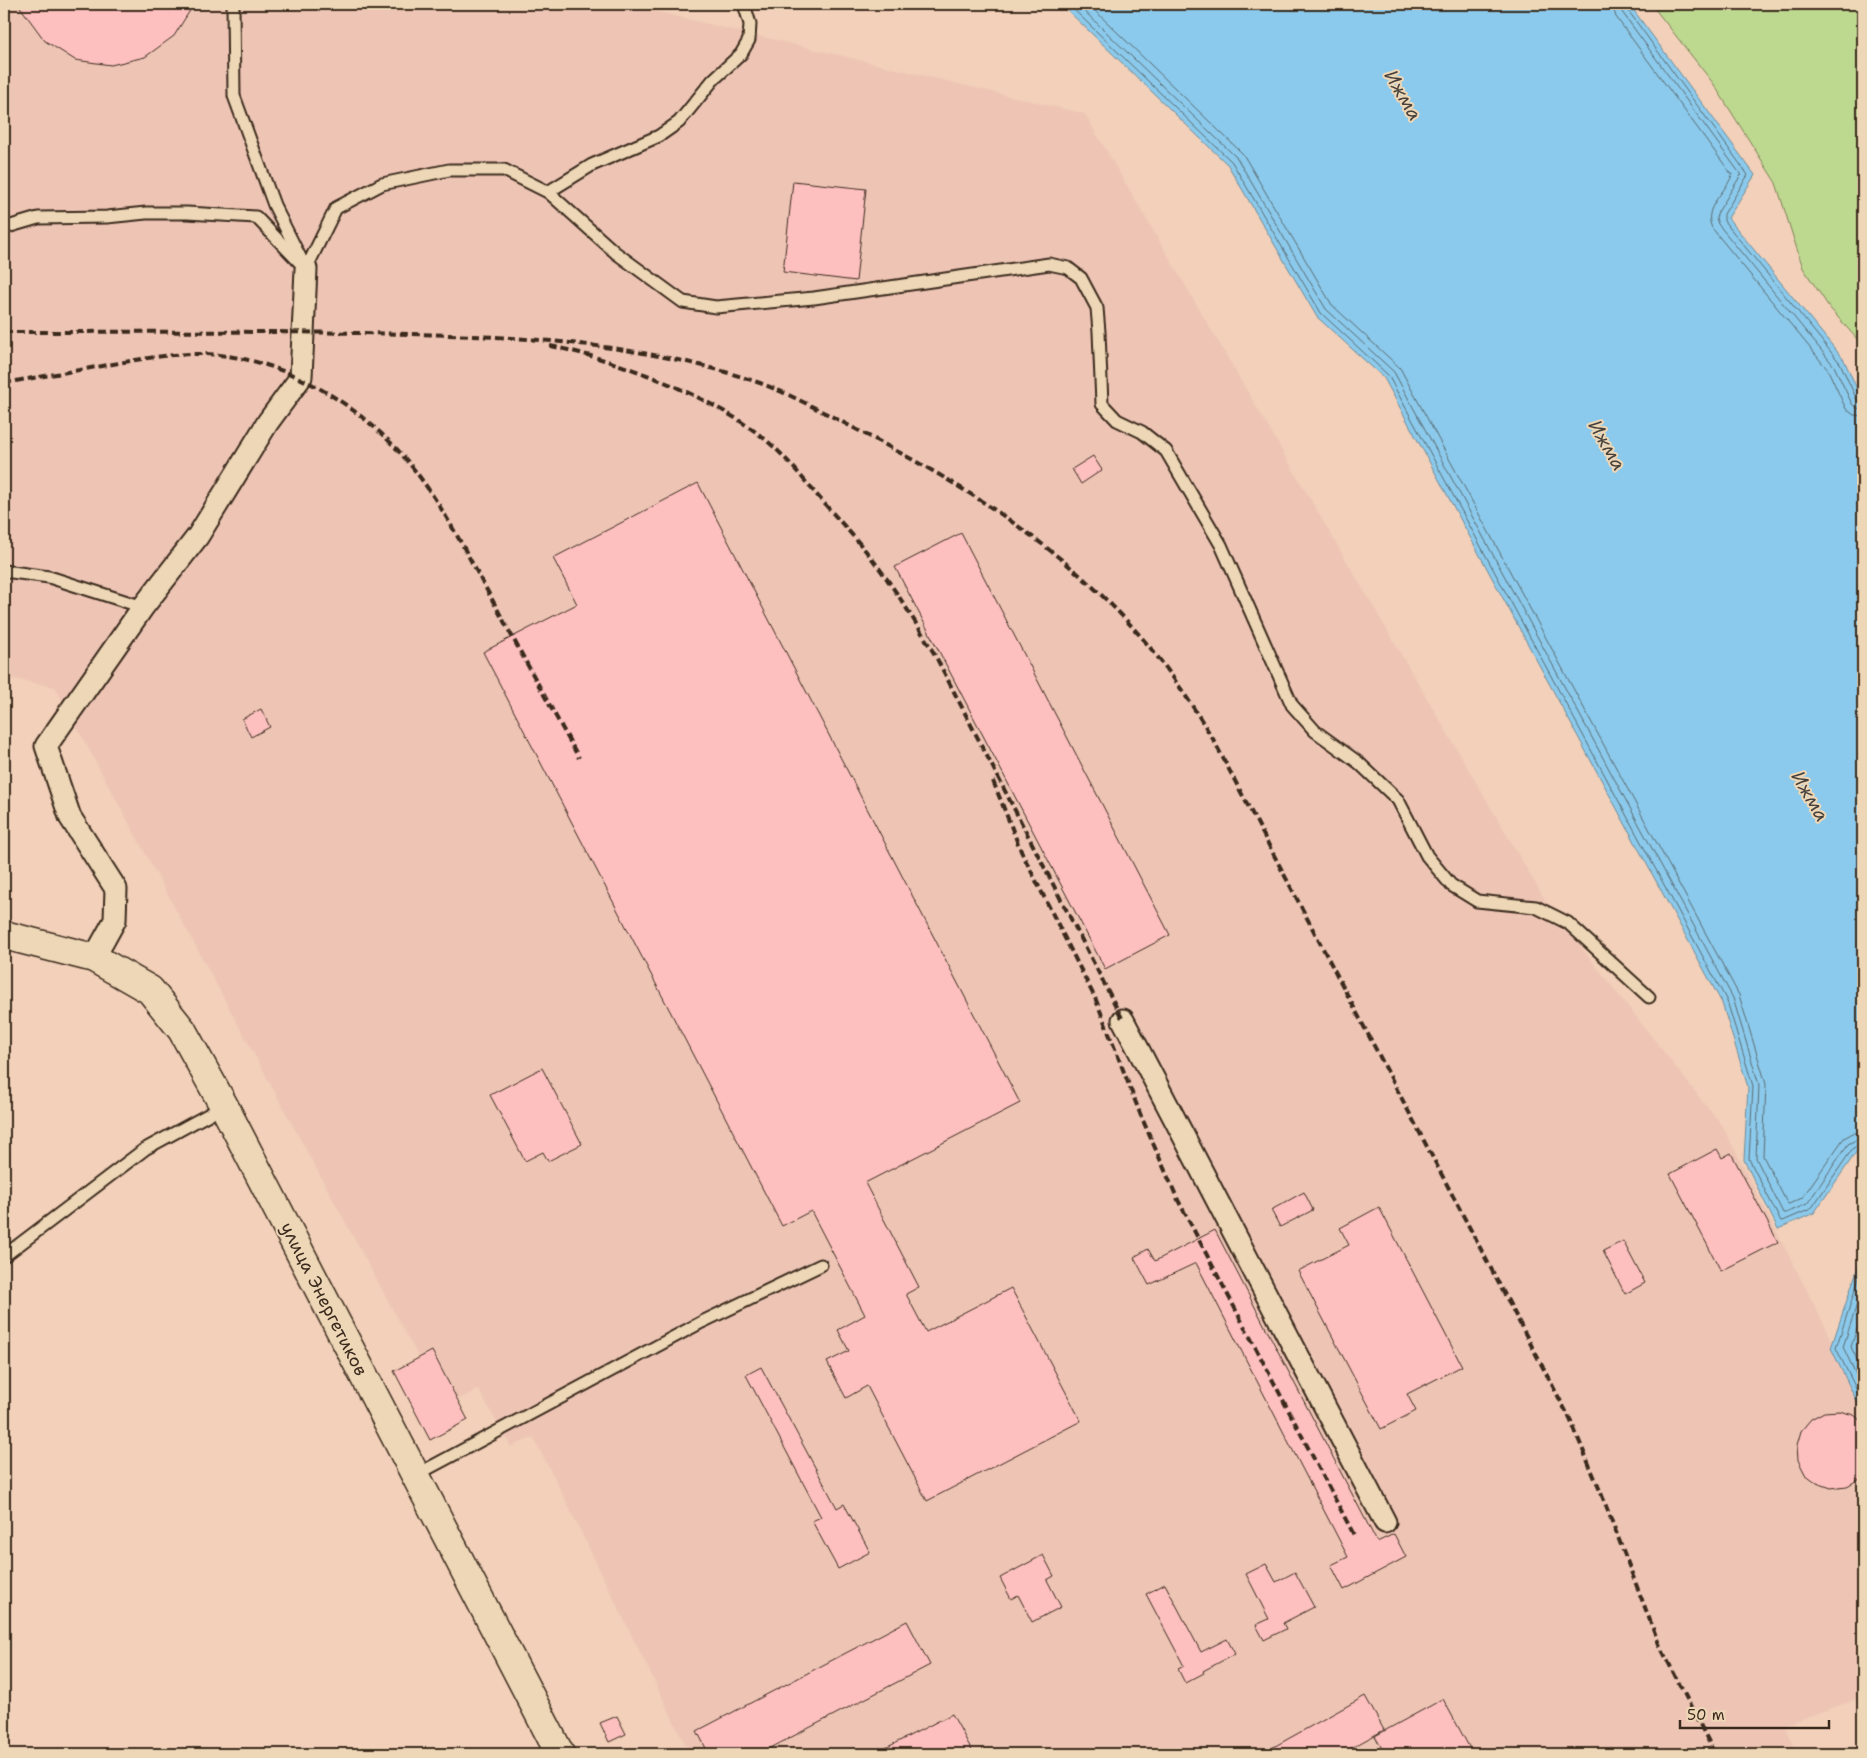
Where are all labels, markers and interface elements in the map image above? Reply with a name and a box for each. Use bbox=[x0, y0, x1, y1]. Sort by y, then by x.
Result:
water label: Ижма bbox=[1378, 65, 1428, 125]
water label: Ижма bbox=[1582, 415, 1632, 475]
water label: Ижма bbox=[1785, 766, 1835, 826]
street label: улица Энергетиков bbox=[275, 1218, 373, 1380]
scale bar bbox=[1680, 1698, 1828, 1730]
text: 50 m bbox=[1687, 1705, 1725, 1725]

